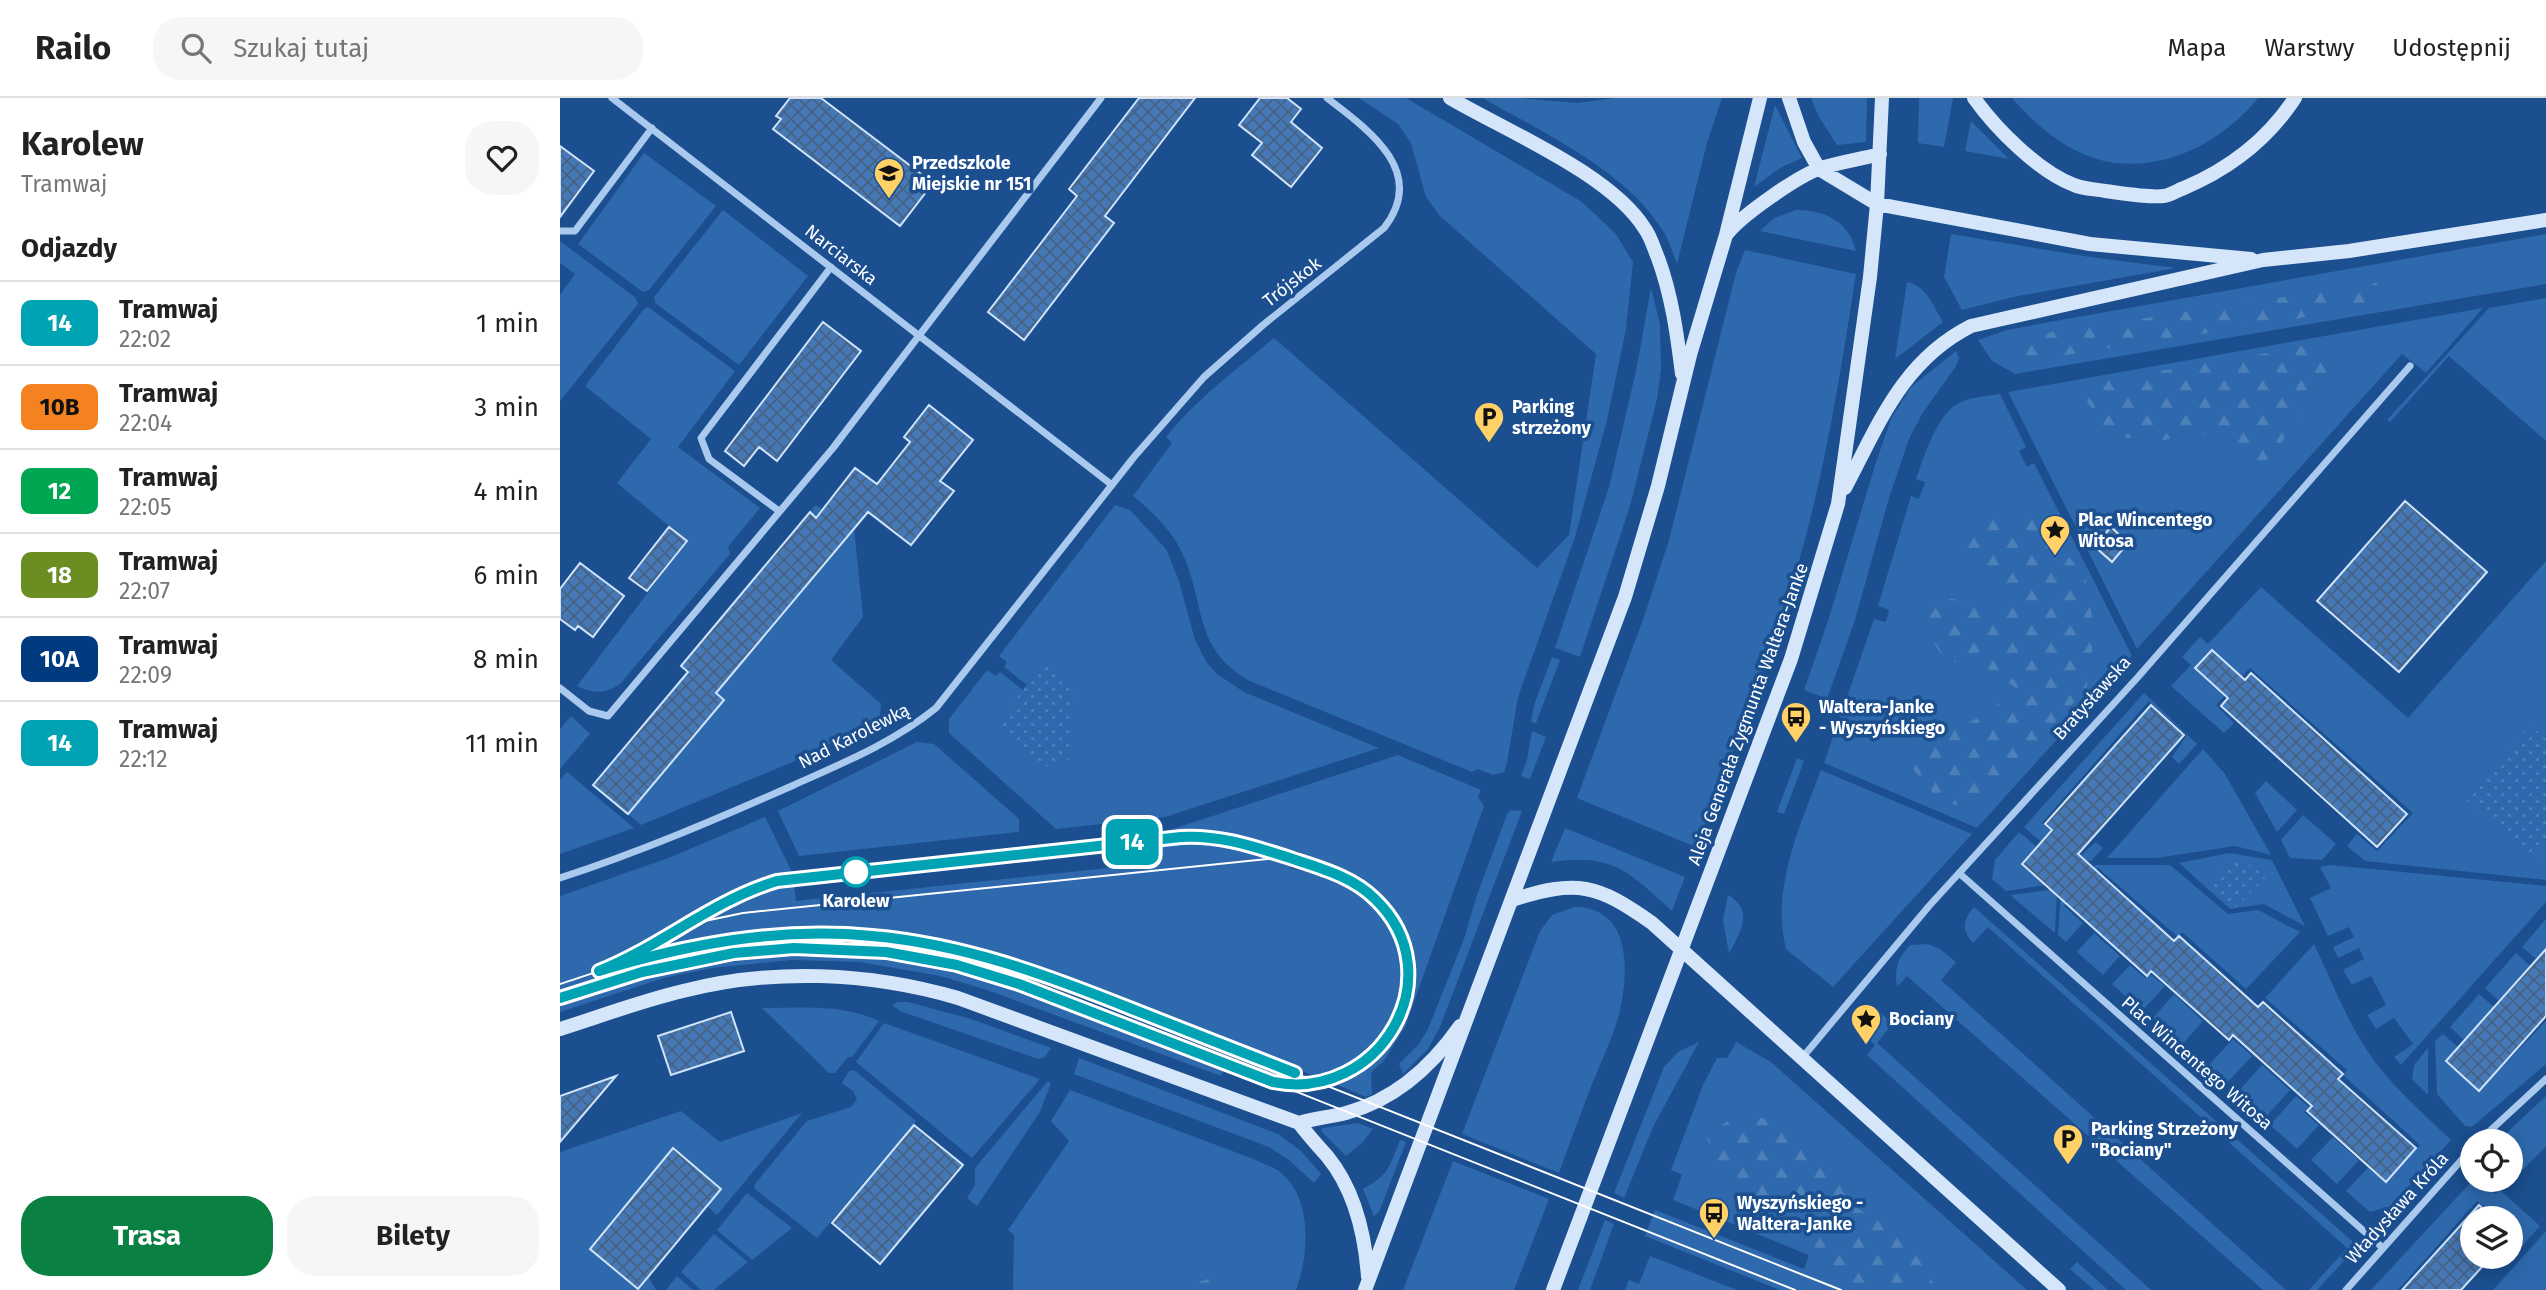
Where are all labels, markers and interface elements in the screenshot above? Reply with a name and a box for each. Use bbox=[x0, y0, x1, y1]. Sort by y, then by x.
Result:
search box bbox=[153, 17, 643, 80]
text: Railo bbox=[35, 28, 111, 68]
icon: search bbox=[177, 29, 215, 67]
text: Szukaj tutaj bbox=[233, 33, 369, 64]
text: Mapa bbox=[2168, 34, 2226, 62]
text: Warstwy bbox=[2264, 34, 2354, 62]
text: Udostępnij bbox=[2392, 34, 2511, 62]
button: heart bbox=[465, 121, 539, 195]
text: Karolew bbox=[21, 124, 144, 164]
place label: Przedszkole Miejskie nr 151 bbox=[912, 152, 1031, 195]
school or university icon: Przedszkole Miejskie nr 151 bbox=[872, 156, 906, 200]
text: Tramwaj bbox=[21, 170, 107, 198]
street label: Narciarska bbox=[800, 220, 882, 290]
text: Odjazdy bbox=[21, 233, 117, 264]
street label: Trójskok bbox=[1258, 252, 1326, 312]
text: Tramwaj bbox=[119, 294, 218, 325]
text: 1 min bbox=[476, 308, 539, 339]
text: 14 bbox=[47, 309, 72, 337]
text: 22:02 bbox=[119, 325, 171, 353]
text: Tramwaj bbox=[119, 378, 218, 409]
text: 3 min bbox=[474, 392, 539, 423]
text: 10B bbox=[40, 393, 79, 421]
place label: Parking strzeżony bbox=[1512, 396, 1591, 439]
parking icon: Parking strzeżony bbox=[1472, 400, 1506, 444]
text: 22:04 bbox=[119, 409, 172, 437]
text: Tramwaj bbox=[119, 462, 218, 493]
text: 4 min bbox=[473, 476, 539, 507]
text: 12 bbox=[48, 477, 71, 505]
text: 22:05 bbox=[119, 493, 172, 521]
place label: Plac Wincentego Witosa bbox=[2078, 509, 2213, 552]
place icon: Plac Wincentego Witosa bbox=[2038, 513, 2072, 557]
text: Tramwaj bbox=[119, 546, 218, 577]
text: 6 min bbox=[473, 560, 539, 591]
street label: Aleja Generała Zygmunta Waltera-Janke bbox=[1683, 560, 1813, 868]
text: 18 bbox=[47, 561, 72, 589]
text: 22:07 bbox=[119, 577, 170, 605]
text: Tramwaj bbox=[119, 630, 218, 661]
text: 8 min bbox=[473, 644, 539, 675]
text: 10A bbox=[40, 645, 79, 673]
street label: Bratysławska bbox=[2048, 651, 2136, 745]
text: 22:09 bbox=[119, 661, 172, 689]
place label: Waltera-Janke - Wyszyńskiego bbox=[1819, 696, 1945, 739]
street label: Nad Karolewką bbox=[795, 699, 913, 773]
bus stop icon: Waltera-Janke - Wyszyńskiego bbox=[1779, 700, 1813, 744]
text: Tramwaj bbox=[119, 714, 218, 745]
text: 11 min bbox=[465, 728, 539, 759]
text: 14 bbox=[47, 729, 72, 757]
text: 22:12 bbox=[119, 745, 168, 773]
line badge: 14 bbox=[1100, 819, 1164, 865]
text: 14 bbox=[1120, 828, 1144, 856]
marker: Karolew bbox=[841, 857, 871, 887]
place label: Karolew bbox=[823, 890, 890, 912]
street label: Plac Wincentego Witosa bbox=[2117, 991, 2277, 1135]
place icon: Bociany bbox=[1849, 1002, 1883, 1046]
place label: Bociany bbox=[1889, 1008, 1954, 1030]
place label: Parking Strzeżony "Bociany" bbox=[2091, 1118, 2239, 1161]
parking icon: Parking Strzeżony "Bociany" bbox=[2051, 1122, 2085, 1166]
map controls bbox=[2460, 1129, 2523, 1269]
button: locate bbox=[2460, 1129, 2523, 1192]
street label: Władysława Króla bbox=[2341, 1148, 2453, 1268]
place label: Wyszyńskiego - Waltera-Janke bbox=[1737, 1192, 1863, 1235]
button: Trasa bbox=[21, 1196, 273, 1276]
button: Bilety bbox=[287, 1196, 539, 1276]
bus stop icon: Wyszyńskiego - Waltera-Janke bbox=[1697, 1196, 1731, 1240]
button: layers bbox=[2460, 1206, 2523, 1269]

